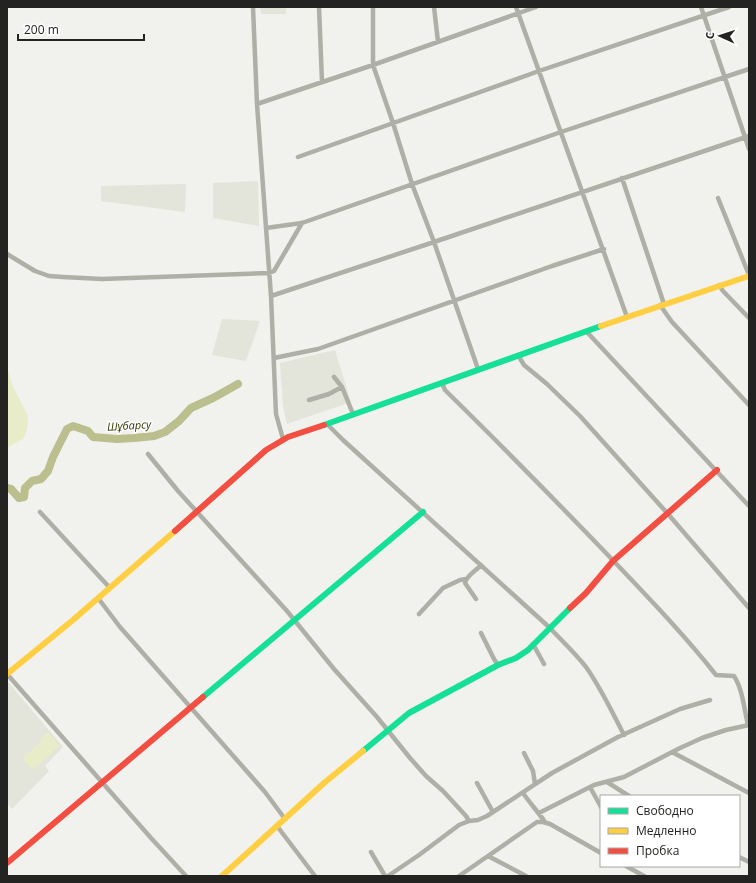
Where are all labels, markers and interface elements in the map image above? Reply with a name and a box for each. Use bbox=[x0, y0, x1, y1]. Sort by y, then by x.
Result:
scale bar bbox=[18, 16, 144, 42]
north arrow bbox=[700, 16, 740, 56]
text: 200 m bbox=[24, 21, 59, 38]
text: С bbox=[702, 32, 717, 39]
water label: Шұбарсу bbox=[107, 416, 152, 434]
legend bbox=[600, 795, 740, 867]
text: Свободно bbox=[636, 802, 694, 819]
text: Медленно bbox=[636, 822, 696, 839]
text: Пробка bbox=[636, 842, 679, 859]

